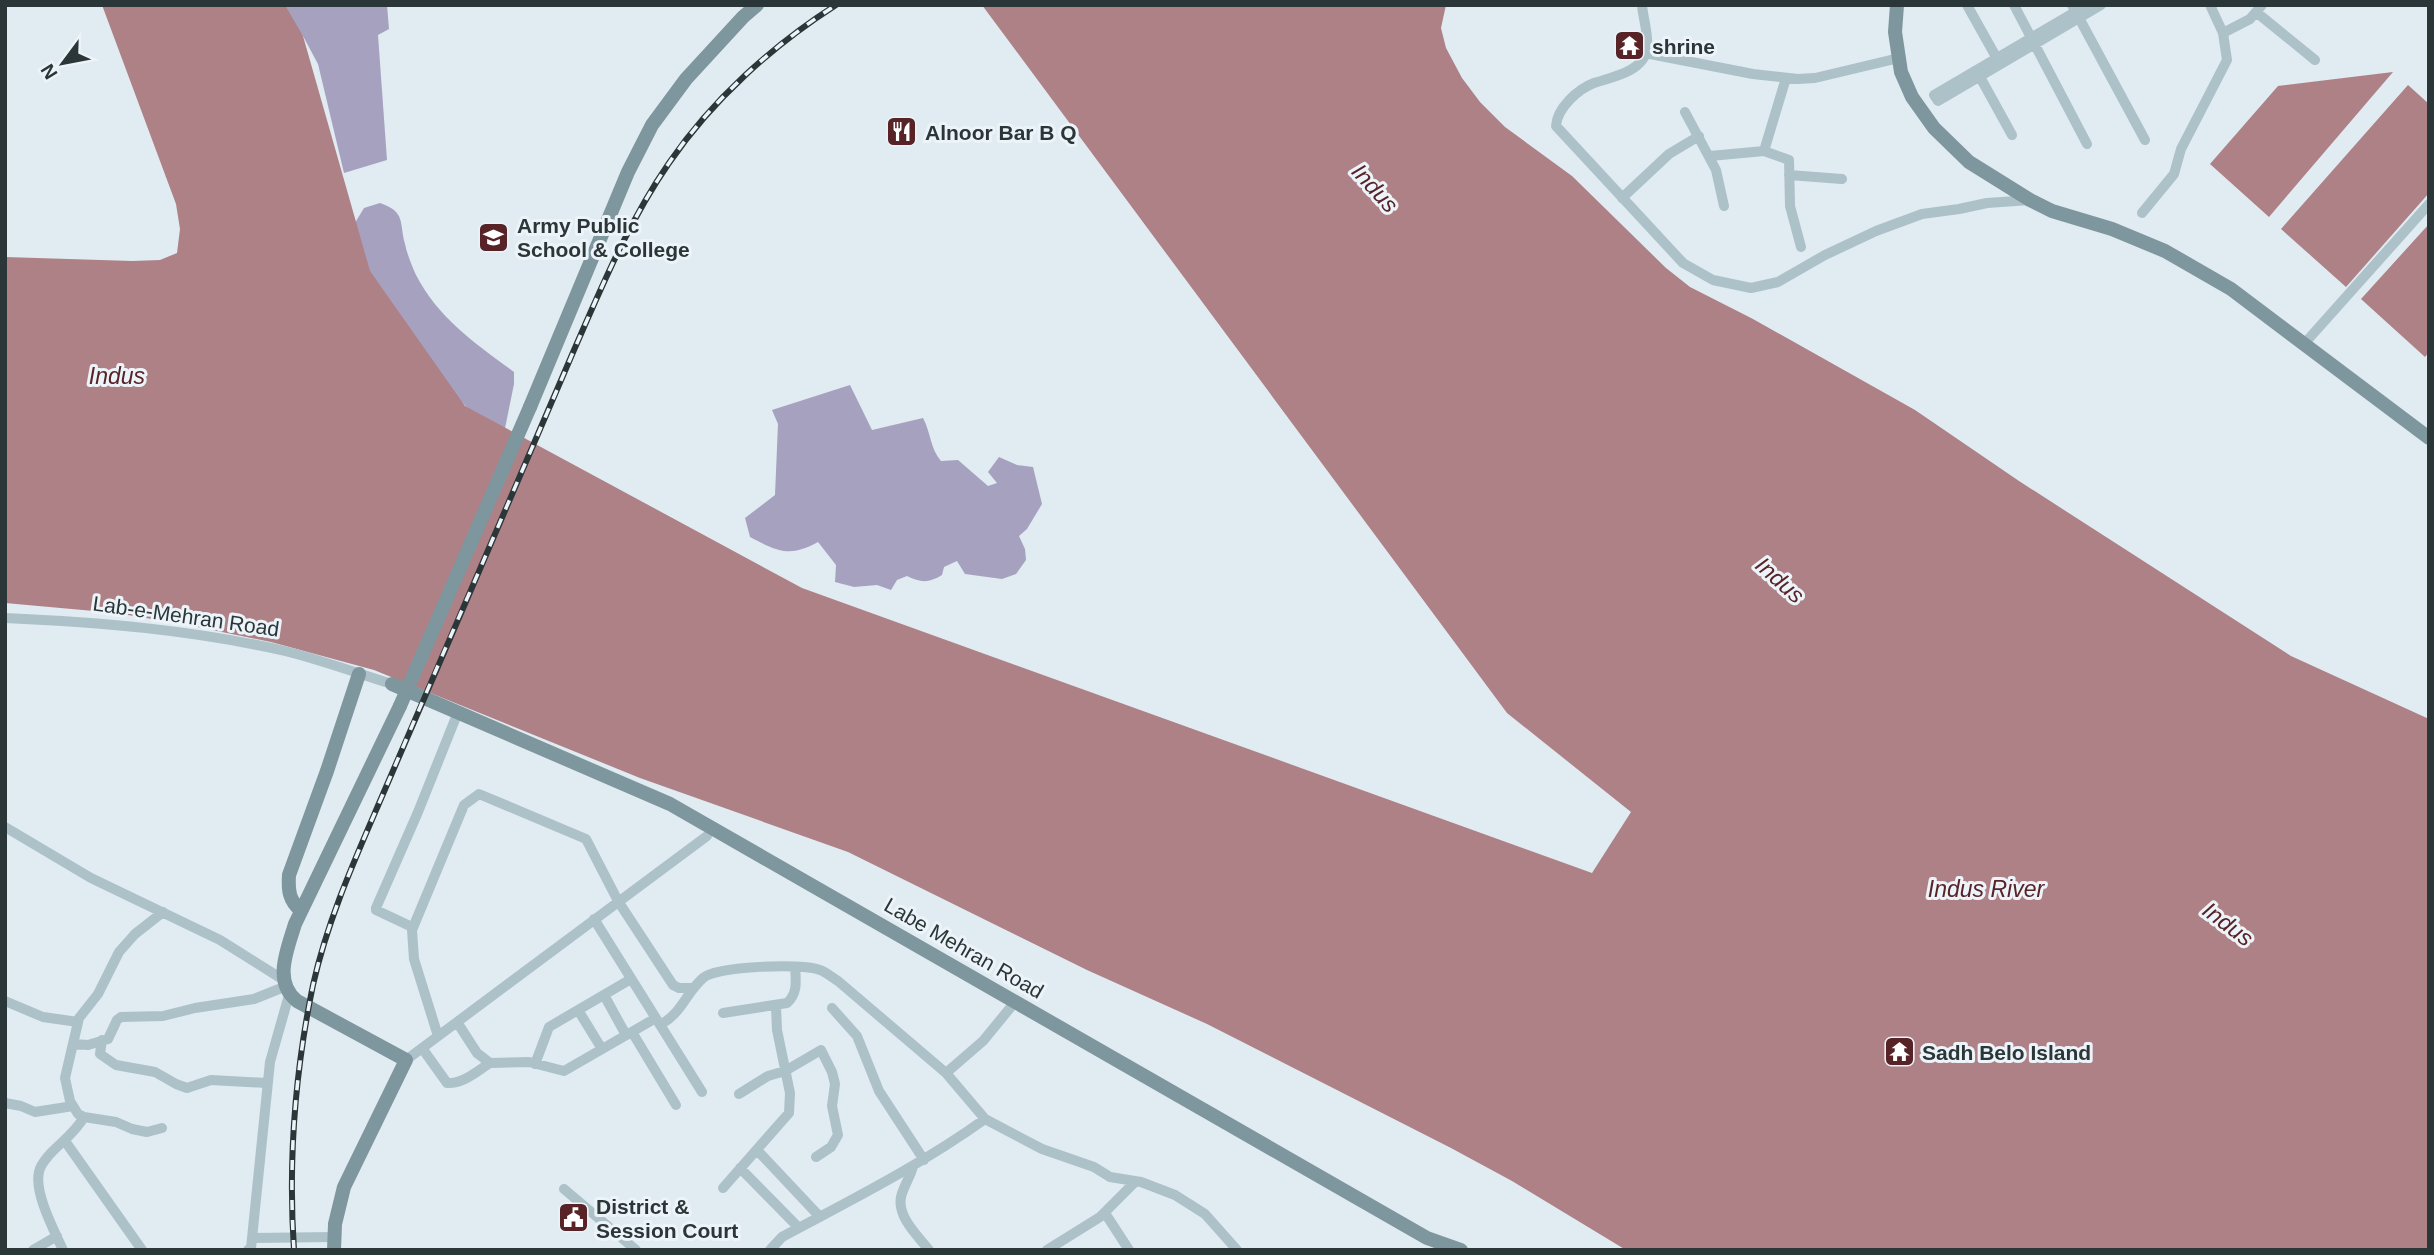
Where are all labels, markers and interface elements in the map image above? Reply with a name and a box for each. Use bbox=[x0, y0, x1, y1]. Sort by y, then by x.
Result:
north arrow bbox=[28, 28, 98, 98]
temple icon: shrine bbox=[1612, 29, 1646, 63]
place label: shrine bbox=[1652, 35, 1715, 58]
text: N bbox=[36, 60, 62, 83]
restaurant icon: Alnoor Bar B Q bbox=[885, 115, 919, 149]
place label: Alnoor Bar B Q bbox=[925, 121, 1077, 144]
water label: Indus bbox=[1347, 158, 1404, 218]
place label: Army Public School & College bbox=[517, 214, 690, 261]
school or university icon: Army Public School & College bbox=[477, 220, 511, 254]
water label: Indus bbox=[89, 363, 146, 389]
water label: Indus bbox=[1750, 552, 1810, 609]
street label: Lab-e-Mehran Road bbox=[91, 592, 281, 640]
water label: Indus River bbox=[1928, 876, 2046, 902]
street label: Labe Mehran Road bbox=[880, 893, 1048, 1003]
water label: Indus bbox=[2198, 897, 2259, 952]
temple icon: Sadh Belo Island bbox=[1882, 1035, 1916, 1069]
place label: Sadh Belo Island bbox=[1922, 1041, 2091, 1064]
place label: District & Session Court bbox=[596, 1195, 738, 1242]
public building icon: District & Session Court bbox=[556, 1201, 590, 1235]

